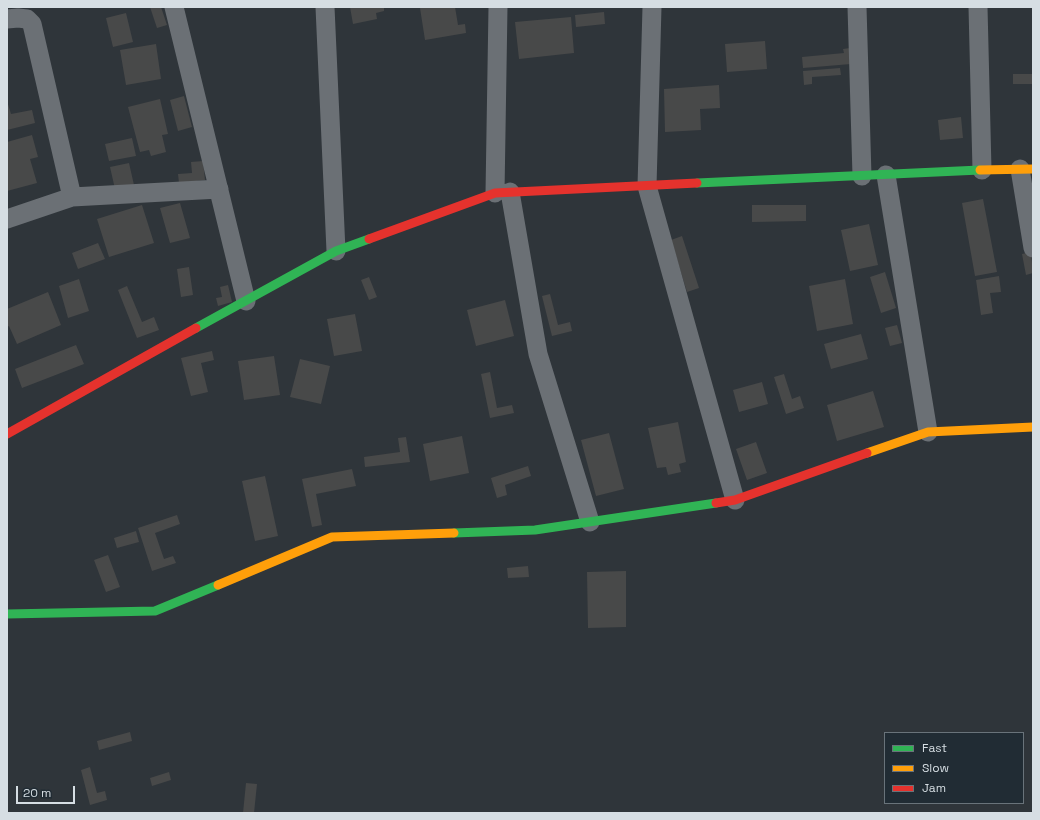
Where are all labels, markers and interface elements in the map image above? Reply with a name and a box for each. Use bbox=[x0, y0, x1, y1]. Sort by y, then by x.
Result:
legend bbox=[884, 732, 1024, 804]
text: Fast bbox=[922, 740, 947, 756]
text: Slow bbox=[922, 760, 949, 776]
scale bar bbox=[18, 778, 77, 804]
text: Jam bbox=[922, 780, 946, 796]
text: 20 m bbox=[23, 785, 51, 801]

